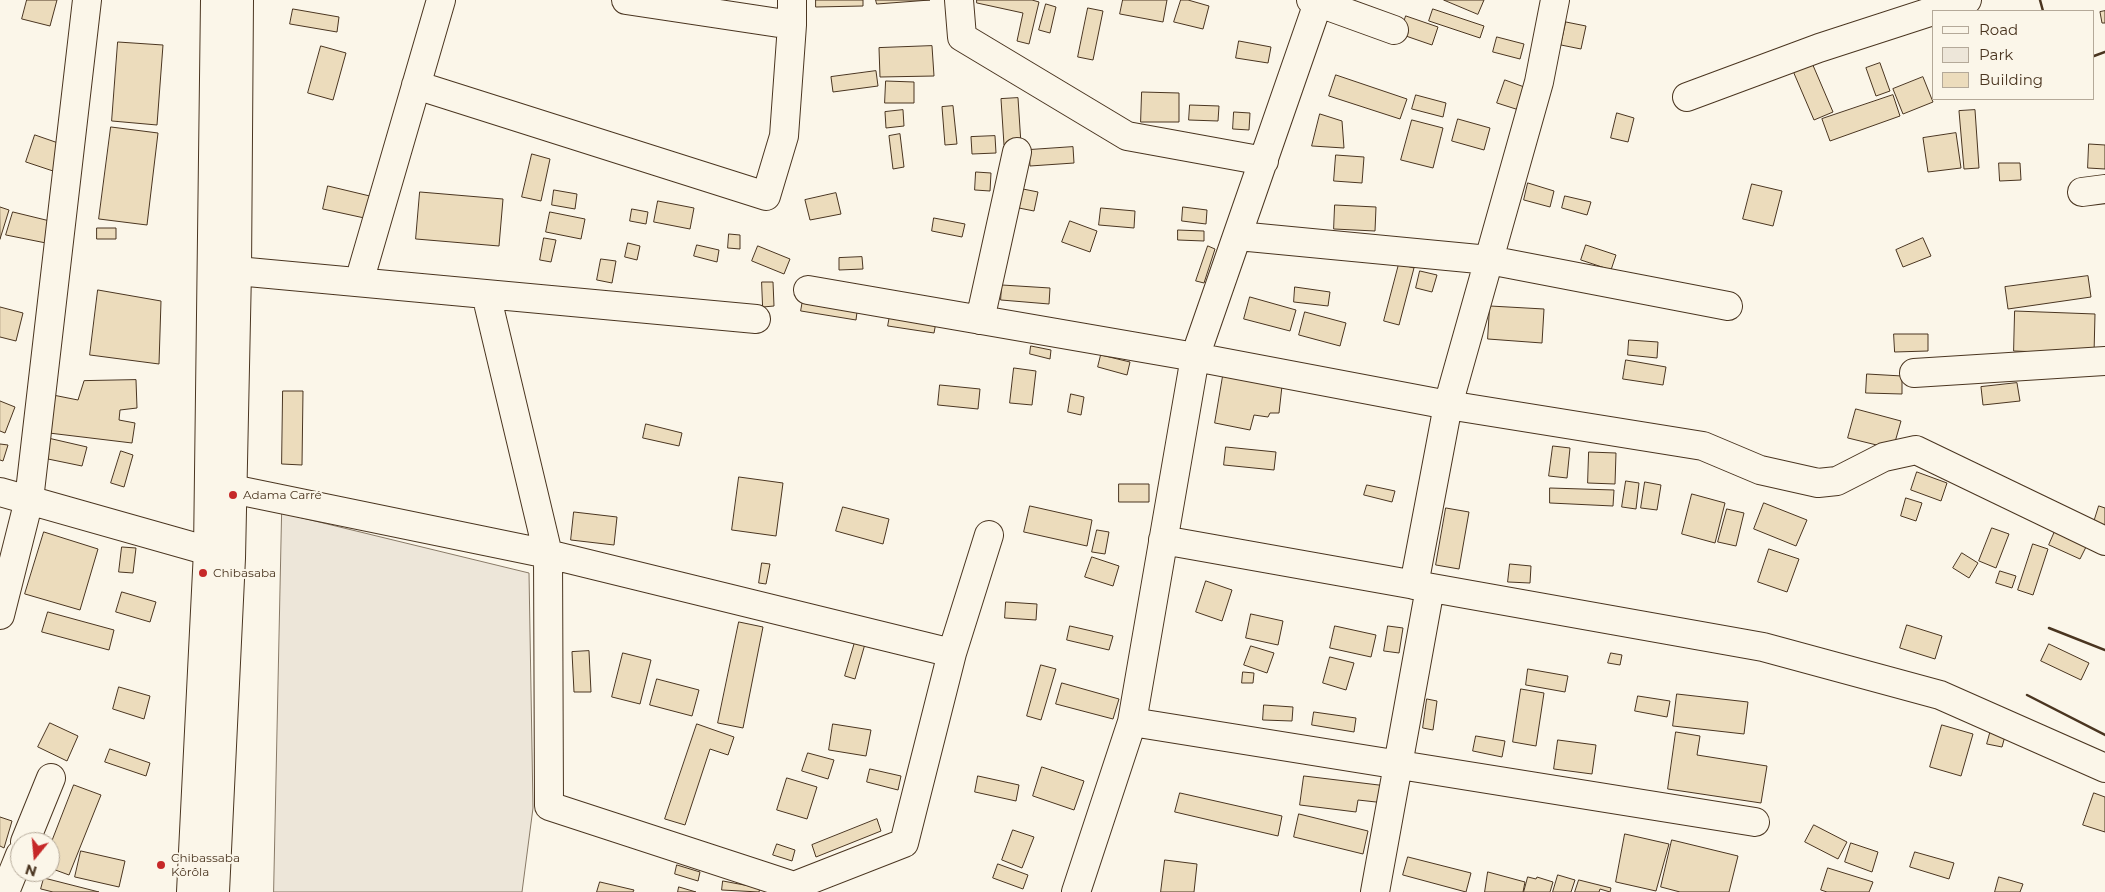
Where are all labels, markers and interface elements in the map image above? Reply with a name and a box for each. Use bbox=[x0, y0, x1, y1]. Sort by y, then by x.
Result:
legend bbox=[1932, 10, 2095, 100]
text: Road bbox=[1979, 20, 2018, 39]
text: Park bbox=[1979, 45, 2013, 64]
text: Building bbox=[1979, 70, 2043, 89]
place label: Adama Carré bbox=[243, 488, 322, 502]
marker: Adama Carré bbox=[227, 489, 239, 501]
place label: Chibasaba bbox=[213, 566, 276, 580]
marker: Chibasaba bbox=[197, 567, 209, 579]
north arrow bbox=[10, 832, 60, 882]
place label: Chibassaba Kôrôla bbox=[171, 851, 240, 879]
marker: Chibassaba Kôrôla bbox=[155, 859, 167, 871]
text: N bbox=[23, 860, 39, 881]

